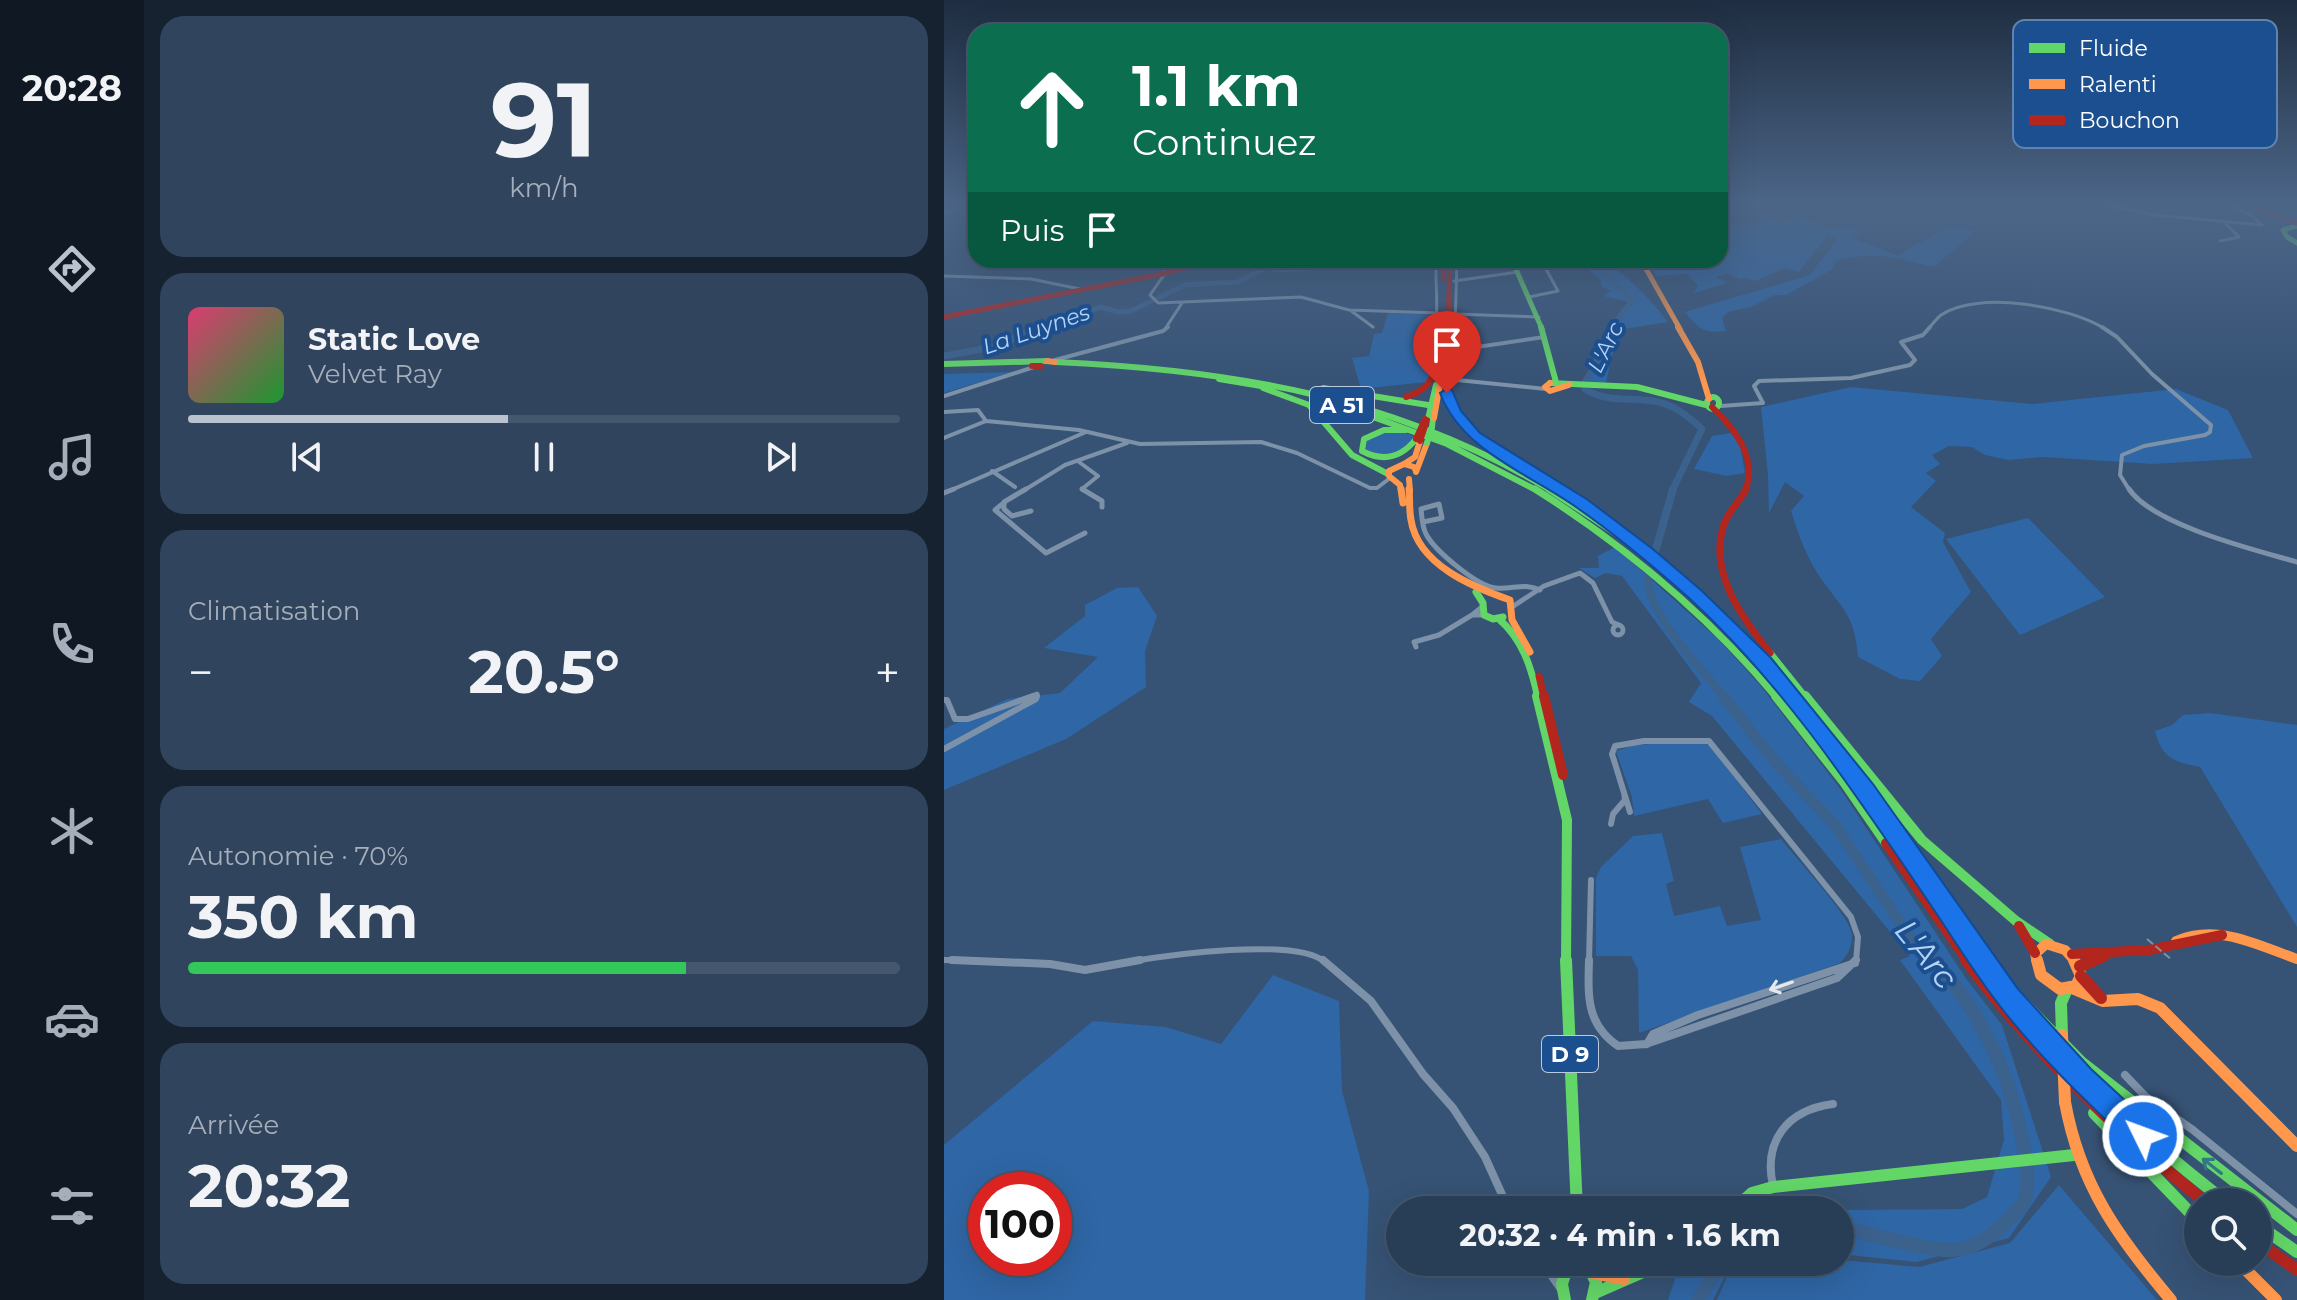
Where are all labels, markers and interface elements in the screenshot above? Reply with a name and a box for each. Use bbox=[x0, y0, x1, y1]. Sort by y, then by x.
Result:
legend bbox=[2013, 20, 2277, 148]
text: Fluide bbox=[2079, 35, 2148, 62]
text: 1.1 km bbox=[1132, 52, 1301, 120]
text: 91 bbox=[491, 56, 597, 183]
icon: ahead bbox=[1000, 56, 1104, 160]
text: 20:28 bbox=[22, 66, 122, 110]
text: Ralenti bbox=[2079, 71, 2157, 98]
text: Bouchon bbox=[2079, 107, 2180, 134]
text: Continuez bbox=[1132, 120, 1316, 164]
text: km/h bbox=[509, 172, 579, 204]
icon: arrive bbox=[1080, 208, 1124, 252]
text: Puis bbox=[1000, 212, 1064, 249]
icon: directions bbox=[44, 241, 100, 297]
water label: La Luynes bbox=[979, 298, 1094, 360]
pin bbox=[1413, 311, 1481, 393]
water label: L'Arc bbox=[1582, 317, 1629, 377]
text: Static Love bbox=[308, 321, 480, 358]
icon: arrive bbox=[1425, 323, 1469, 367]
text: Velvet Ray bbox=[308, 358, 442, 390]
road number: A 51 bbox=[1310, 387, 1374, 423]
icon: music bbox=[44, 429, 100, 485]
icon: previous bbox=[285, 435, 329, 479]
icon: pause bbox=[522, 435, 566, 479]
icon: next bbox=[759, 435, 803, 479]
text: Climatisation bbox=[188, 595, 360, 627]
icon: phone bbox=[44, 616, 100, 672]
text: 20.5° bbox=[468, 635, 620, 708]
text: − bbox=[188, 645, 213, 699]
text: + bbox=[875, 645, 900, 699]
icon: climate bbox=[44, 803, 100, 859]
text: Autonomie · 70% bbox=[188, 840, 408, 872]
text: 350 km bbox=[188, 880, 418, 953]
water label: L'Arc bbox=[1887, 911, 1966, 996]
one-way arrow bbox=[1769, 980, 1794, 995]
icon: car bbox=[44, 991, 100, 1047]
road number: D 9 bbox=[1542, 1036, 1598, 1072]
position arrow bbox=[2101, 1094, 2185, 1178]
text: Arrivée bbox=[188, 1109, 279, 1141]
text: 20:32 bbox=[188, 1149, 350, 1222]
one-way arrow bbox=[2202, 1158, 2224, 1175]
speed limit sign: 100 bbox=[968, 1172, 1072, 1276]
icon: filters bbox=[44, 1178, 100, 1234]
map controls bbox=[2184, 1188, 2272, 1276]
button: search bbox=[2184, 1188, 2272, 1276]
text: 20:32 · 4 min · 1.6 km bbox=[1459, 1217, 1781, 1254]

